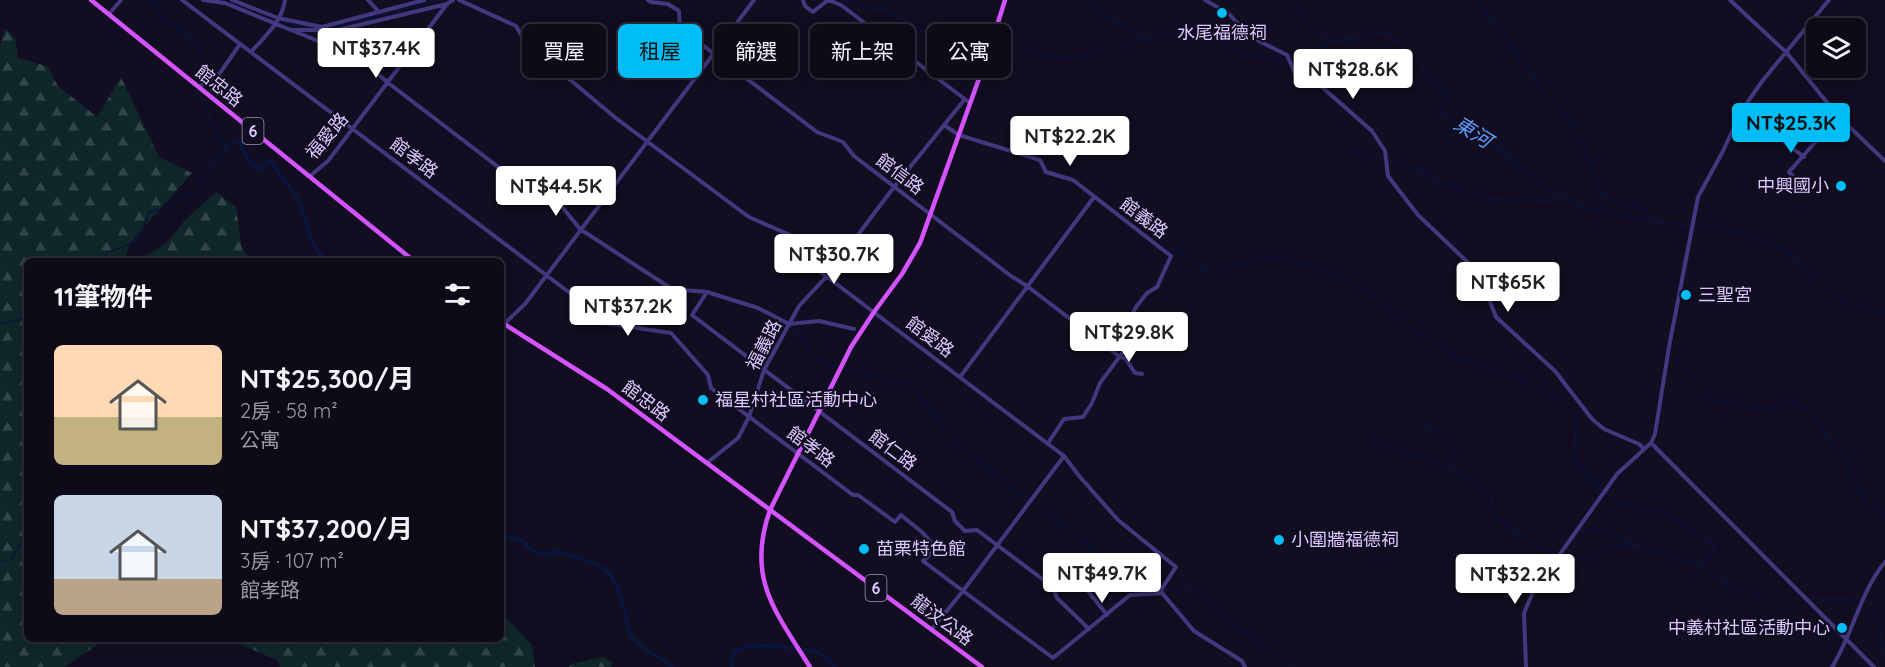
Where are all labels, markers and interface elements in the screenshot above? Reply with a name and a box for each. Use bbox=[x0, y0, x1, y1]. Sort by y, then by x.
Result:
marker: 水尾福德祠 bbox=[1215, 6, 1229, 20]
map controls bbox=[1806, 18, 1866, 78]
button: layers bbox=[1806, 18, 1866, 78]
place label: 水尾福德祠 bbox=[1177, 21, 1267, 44]
chip: 買屋 bbox=[522, 24, 606, 78]
chip: 租屋 bbox=[618, 24, 702, 78]
chip: 篩選 bbox=[714, 24, 798, 78]
chip: 新上架 bbox=[810, 24, 915, 78]
chip: 公寓 bbox=[927, 24, 1011, 78]
pin: NT$37.4K bbox=[314, 28, 438, 79]
text: NT$37.4K bbox=[332, 35, 420, 60]
pin: NT$28.6K bbox=[1291, 49, 1415, 100]
text: NT$28.6K bbox=[1308, 56, 1398, 81]
street label: 館忠路 bbox=[191, 60, 248, 112]
pin: NT$25.3K bbox=[1729, 103, 1853, 154]
street label: 福愛路 bbox=[300, 108, 353, 164]
water label: 東河 bbox=[1450, 110, 1500, 155]
text: NT$25.3K bbox=[1746, 110, 1836, 135]
pin: NT$22.2K bbox=[1008, 116, 1132, 167]
road number: 6 bbox=[242, 118, 264, 144]
text: NT$22.2K bbox=[1024, 123, 1116, 148]
street label: 館孝路 bbox=[386, 132, 443, 183]
street label: 館信路 bbox=[872, 148, 929, 199]
pin: NT$44.5K bbox=[494, 166, 618, 217]
text: NT$44.5K bbox=[510, 173, 602, 198]
place label: 中興國小 bbox=[1757, 174, 1829, 197]
marker: 中興國小 bbox=[1834, 179, 1848, 193]
street label: 館義路 bbox=[1116, 192, 1173, 243]
pin: NT$30.7K bbox=[772, 234, 896, 285]
text: NT$30.7K bbox=[788, 241, 880, 266]
pin: NT$65K bbox=[1459, 262, 1557, 313]
text: NT$65K bbox=[1471, 269, 1545, 294]
icon: filters bbox=[441, 278, 474, 311]
text: 11筆物件 bbox=[54, 280, 152, 313]
place label: 三聖宮 bbox=[1698, 283, 1752, 306]
pin: NT$37.2K bbox=[566, 286, 690, 337]
marker: 三聖宮 bbox=[1679, 288, 1693, 302]
text: NT$37.2K bbox=[584, 293, 672, 318]
street label: 館愛路 bbox=[902, 311, 959, 362]
pin: NT$29.8K bbox=[1067, 312, 1191, 363]
street label: 福義路 bbox=[741, 315, 786, 374]
text: NT$29.8K bbox=[1084, 319, 1174, 344]
text: NT$25,300/月 bbox=[240, 362, 415, 395]
icon: home bbox=[102, 369, 174, 441]
street label: 館忠路 bbox=[618, 375, 675, 426]
place label: 福星村社區活動中心 bbox=[715, 388, 877, 411]
marker: 福星村社區活動中心 bbox=[696, 393, 710, 407]
text: 2房 · 58 m² bbox=[240, 398, 338, 423]
street label: 館孝路 bbox=[783, 421, 840, 472]
street label: 館仁路 bbox=[865, 424, 922, 475]
text: 公寓 bbox=[240, 427, 280, 452]
text: NT$37,200/月 bbox=[240, 512, 413, 545]
icon: home bbox=[102, 519, 174, 591]
place label: 小圍牆福德祠 bbox=[1291, 528, 1399, 551]
marker: 小圍牆福德祠 bbox=[1272, 533, 1286, 547]
place label: 苗栗特色館 bbox=[876, 537, 966, 560]
marker: 苗栗特色館 bbox=[857, 542, 871, 556]
text: 3房 · 107 m² bbox=[240, 548, 344, 573]
pin: NT$49.7K bbox=[1040, 553, 1164, 604]
pin: NT$32.2K bbox=[1453, 554, 1577, 605]
text: NT$49.7K bbox=[1057, 560, 1147, 585]
text: NT$32.2K bbox=[1470, 561, 1560, 586]
road number: 6 bbox=[866, 575, 886, 601]
text: 館孝路 bbox=[240, 577, 300, 602]
street label: 龍汶公路 bbox=[907, 589, 978, 650]
place label: 中義村社區活動中心 bbox=[1668, 616, 1830, 639]
marker: 中義村社區活動中心 bbox=[1835, 621, 1849, 635]

